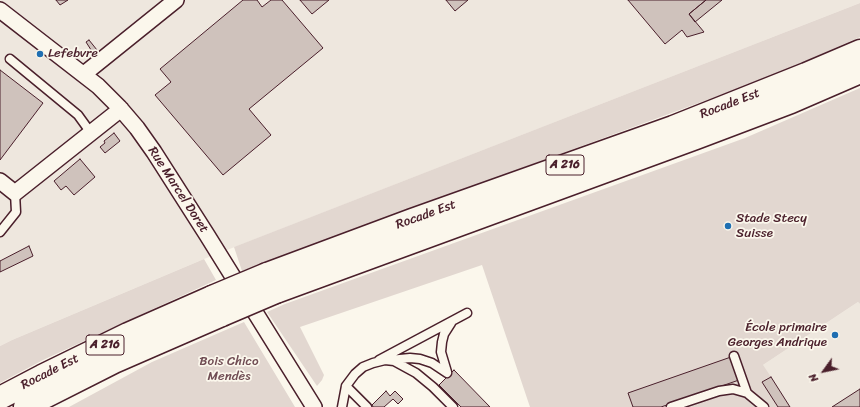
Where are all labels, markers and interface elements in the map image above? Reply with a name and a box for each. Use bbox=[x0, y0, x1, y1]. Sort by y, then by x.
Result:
place label: Lefebvre bbox=[48, 46, 98, 62]
marker: Lefebvre bbox=[35, 49, 45, 59]
street label: Rocade Est bbox=[698, 85, 762, 123]
street label: Rue Marcel Doret bbox=[144, 144, 212, 236]
road number: A 216 bbox=[546, 155, 584, 175]
street label: Rocade Est bbox=[394, 197, 458, 233]
place label: Stade Stecy Suisse bbox=[736, 211, 807, 242]
marker: Stade Stecy Suisse bbox=[723, 221, 733, 231]
place label: École primaire Georges Andrique bbox=[728, 320, 827, 351]
marker: École primaire Georges Andrique bbox=[830, 330, 840, 340]
road number: A 216 bbox=[86, 335, 124, 355]
street label: Rocade Est bbox=[18, 351, 82, 393]
north arrow bbox=[804, 351, 844, 391]
park label: Bois Chico Mendès bbox=[199, 354, 259, 385]
text: N bbox=[803, 369, 824, 386]

